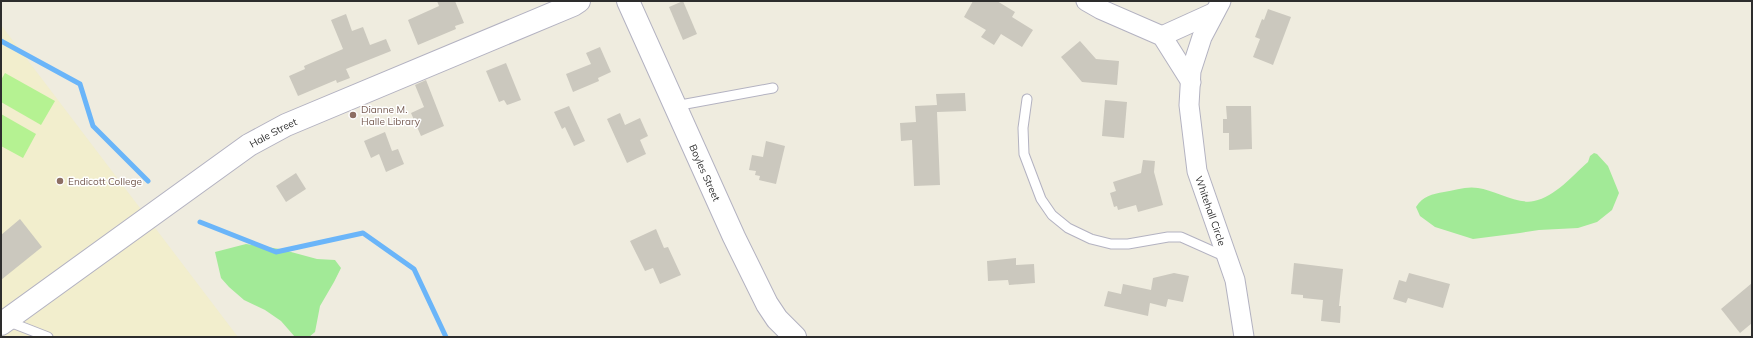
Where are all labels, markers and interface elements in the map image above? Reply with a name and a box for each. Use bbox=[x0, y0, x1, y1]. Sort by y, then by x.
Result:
place label: Dianne M. Halle Library bbox=[361, 103, 421, 128]
marker: Dianne M. Halle Library bbox=[348, 110, 358, 120]
street label: Hale Street bbox=[247, 115, 299, 150]
street label: Boyles Street bbox=[687, 142, 724, 203]
street label: Whitehall Circle bbox=[1193, 174, 1229, 247]
place label: Endicott College bbox=[68, 175, 142, 188]
marker: Endicott College bbox=[55, 176, 65, 186]

